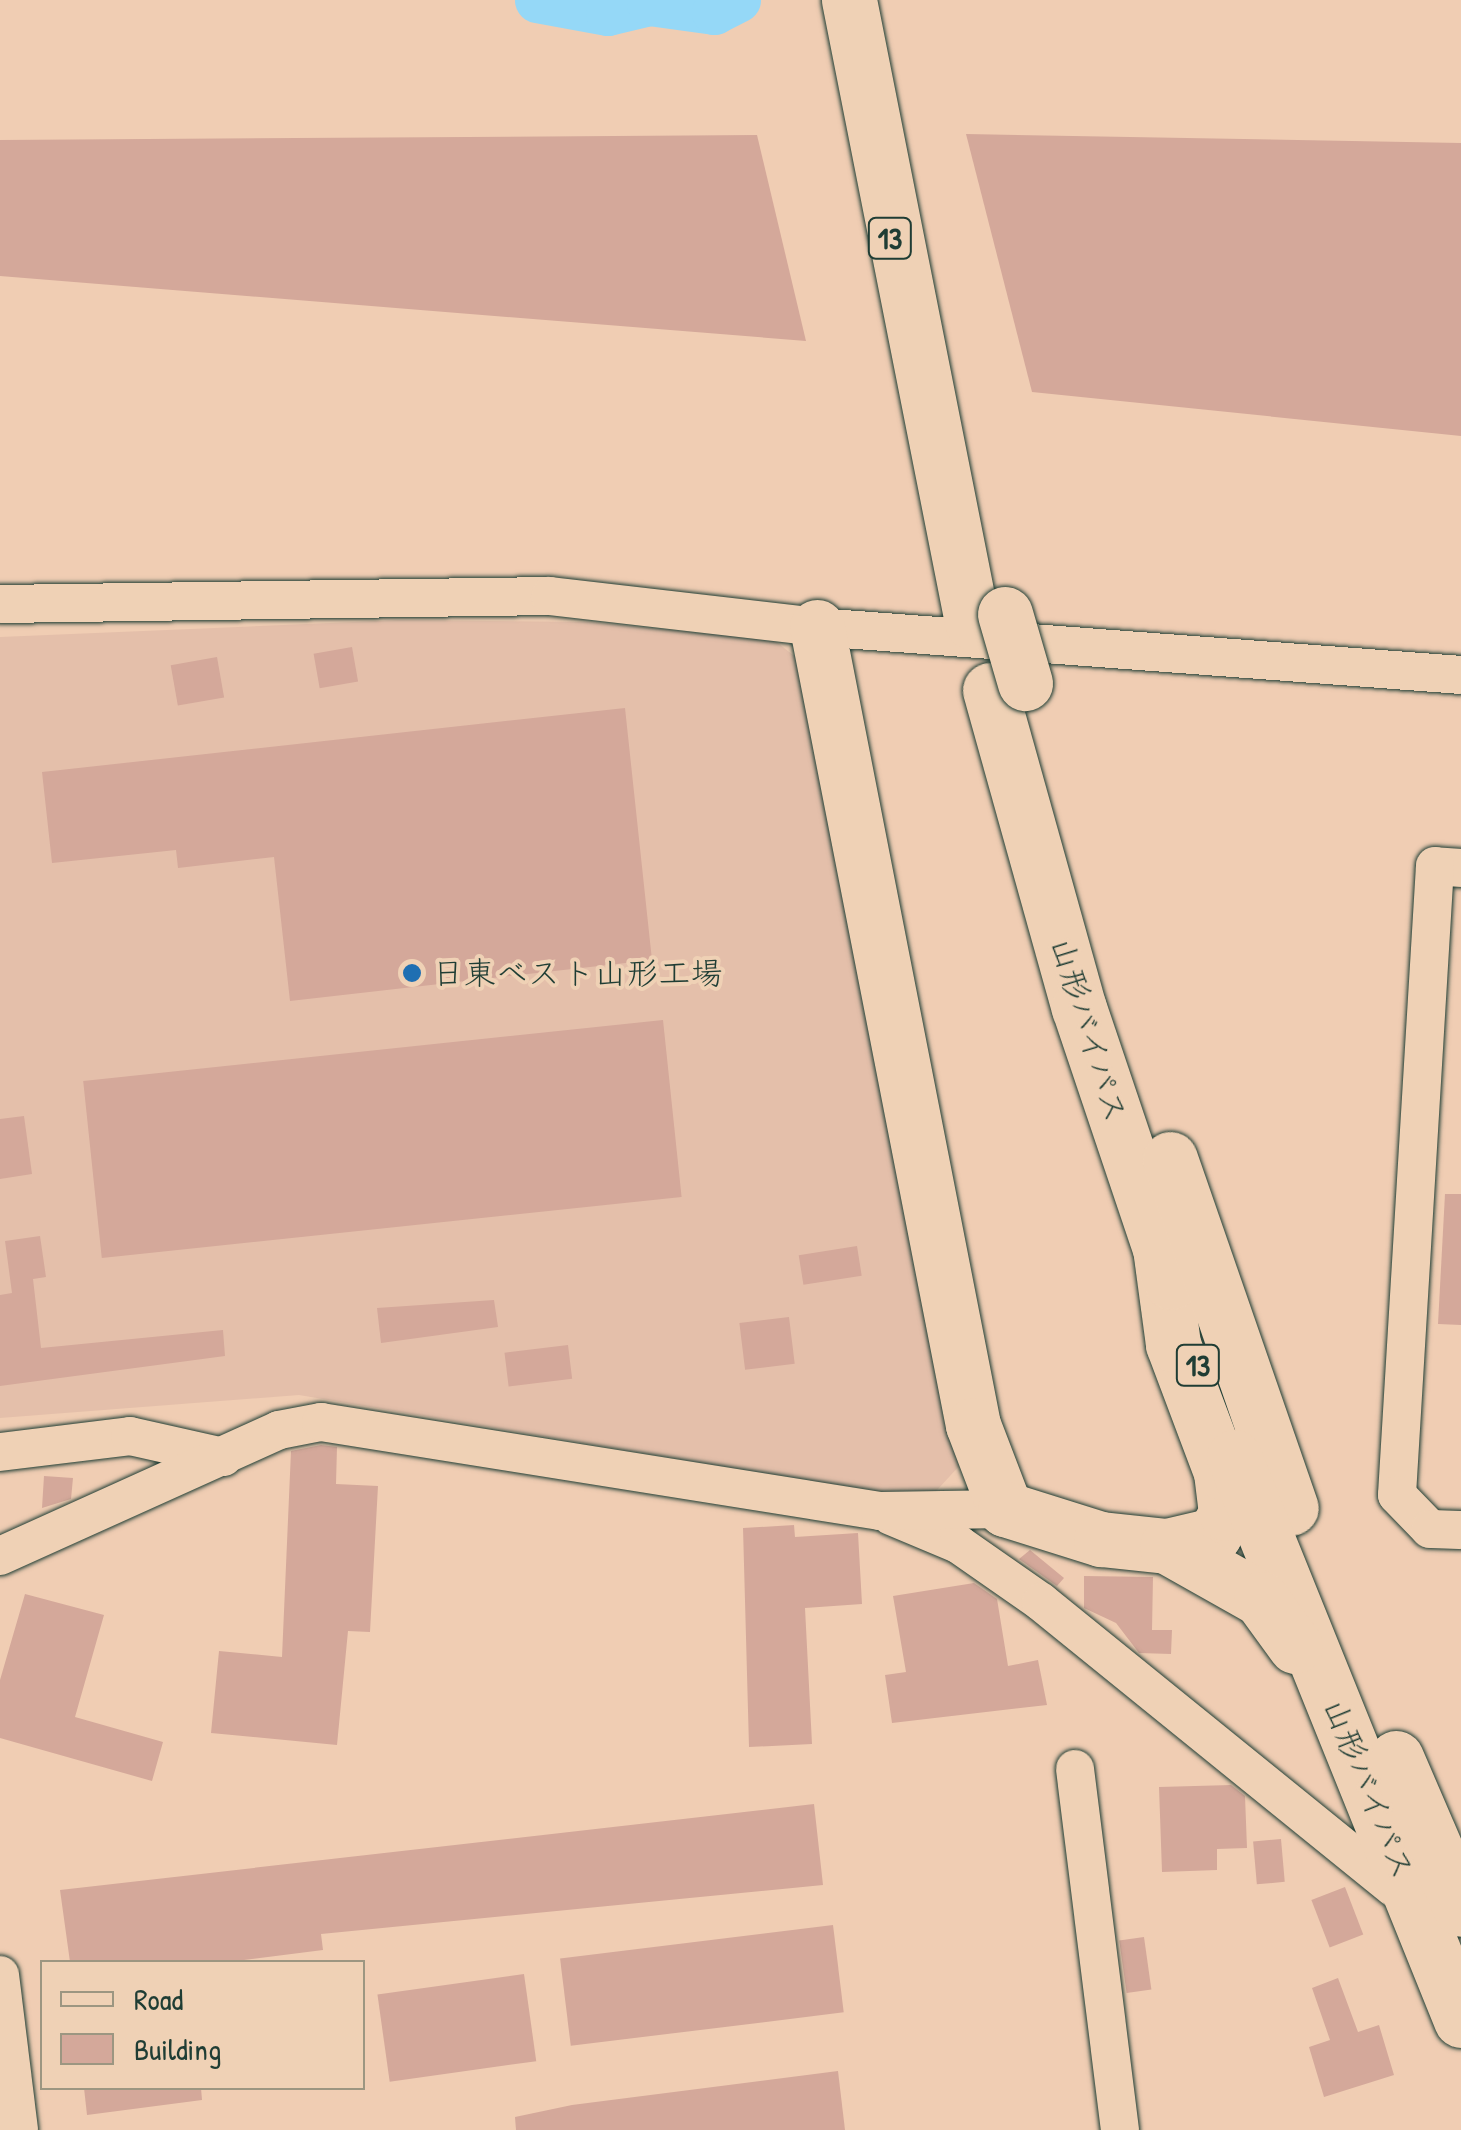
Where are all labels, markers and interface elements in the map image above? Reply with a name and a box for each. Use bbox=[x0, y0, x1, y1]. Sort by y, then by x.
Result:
road number: 13 bbox=[868, 213, 912, 263]
street label: 山形バイパス bbox=[1043, 933, 1135, 1127]
place label: 日東ベスト山形工場 bbox=[432, 954, 720, 992]
marker: 日東ベスト山形工場 bbox=[401, 962, 423, 984]
road number: 13 bbox=[1176, 1340, 1220, 1390]
street label: 山形バイパス bbox=[1315, 1693, 1423, 1885]
legend bbox=[40, 1960, 365, 2090]
text: Road bbox=[134, 1979, 183, 2019]
text: Building bbox=[134, 2029, 221, 2069]

